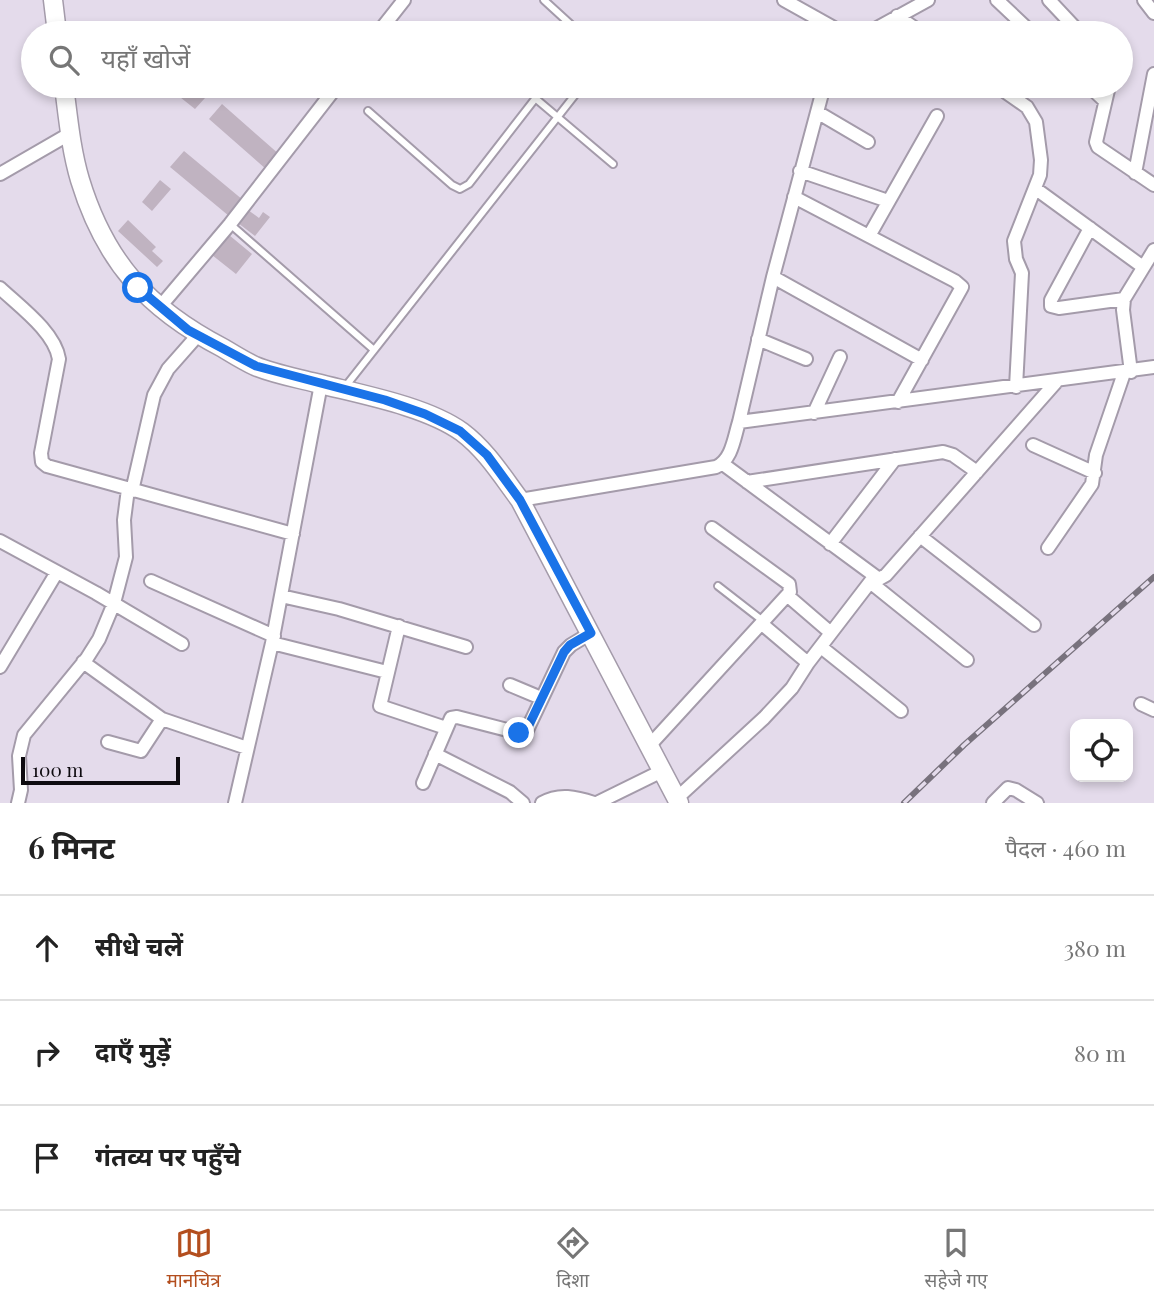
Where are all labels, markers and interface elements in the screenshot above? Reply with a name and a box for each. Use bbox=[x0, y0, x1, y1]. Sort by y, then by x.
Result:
search box bbox=[21, 21, 1133, 98]
text: यहाँ खोजें bbox=[101, 40, 190, 75]
icon: search bbox=[45, 41, 83, 79]
route start bbox=[122, 272, 153, 303]
route end bbox=[503, 717, 534, 748]
map controls bbox=[1070, 719, 1133, 782]
button: locate bbox=[1070, 719, 1133, 782]
scale bar bbox=[21, 754, 180, 786]
text: 100 m bbox=[32, 756, 83, 782]
text: 6 मिनट bbox=[28, 827, 115, 867]
text: पैदल · 460 m bbox=[1005, 832, 1126, 863]
text: सीधे चलें bbox=[95, 928, 183, 963]
icon: ahead bbox=[28, 929, 66, 967]
text: 380 m bbox=[1064, 932, 1126, 963]
text: दाएँ मुड़ें bbox=[95, 1033, 171, 1068]
icon: right bbox=[28, 1034, 66, 1072]
text: 80 m bbox=[1074, 1037, 1126, 1068]
text: गंतव्य पर पहुँचे bbox=[95, 1138, 241, 1173]
icon: arrive bbox=[28, 1139, 66, 1177]
tab: मानचित्र bbox=[166, 1224, 221, 1295]
tab: दिशा bbox=[554, 1224, 592, 1295]
tab: सहेजे गए bbox=[925, 1224, 988, 1295]

